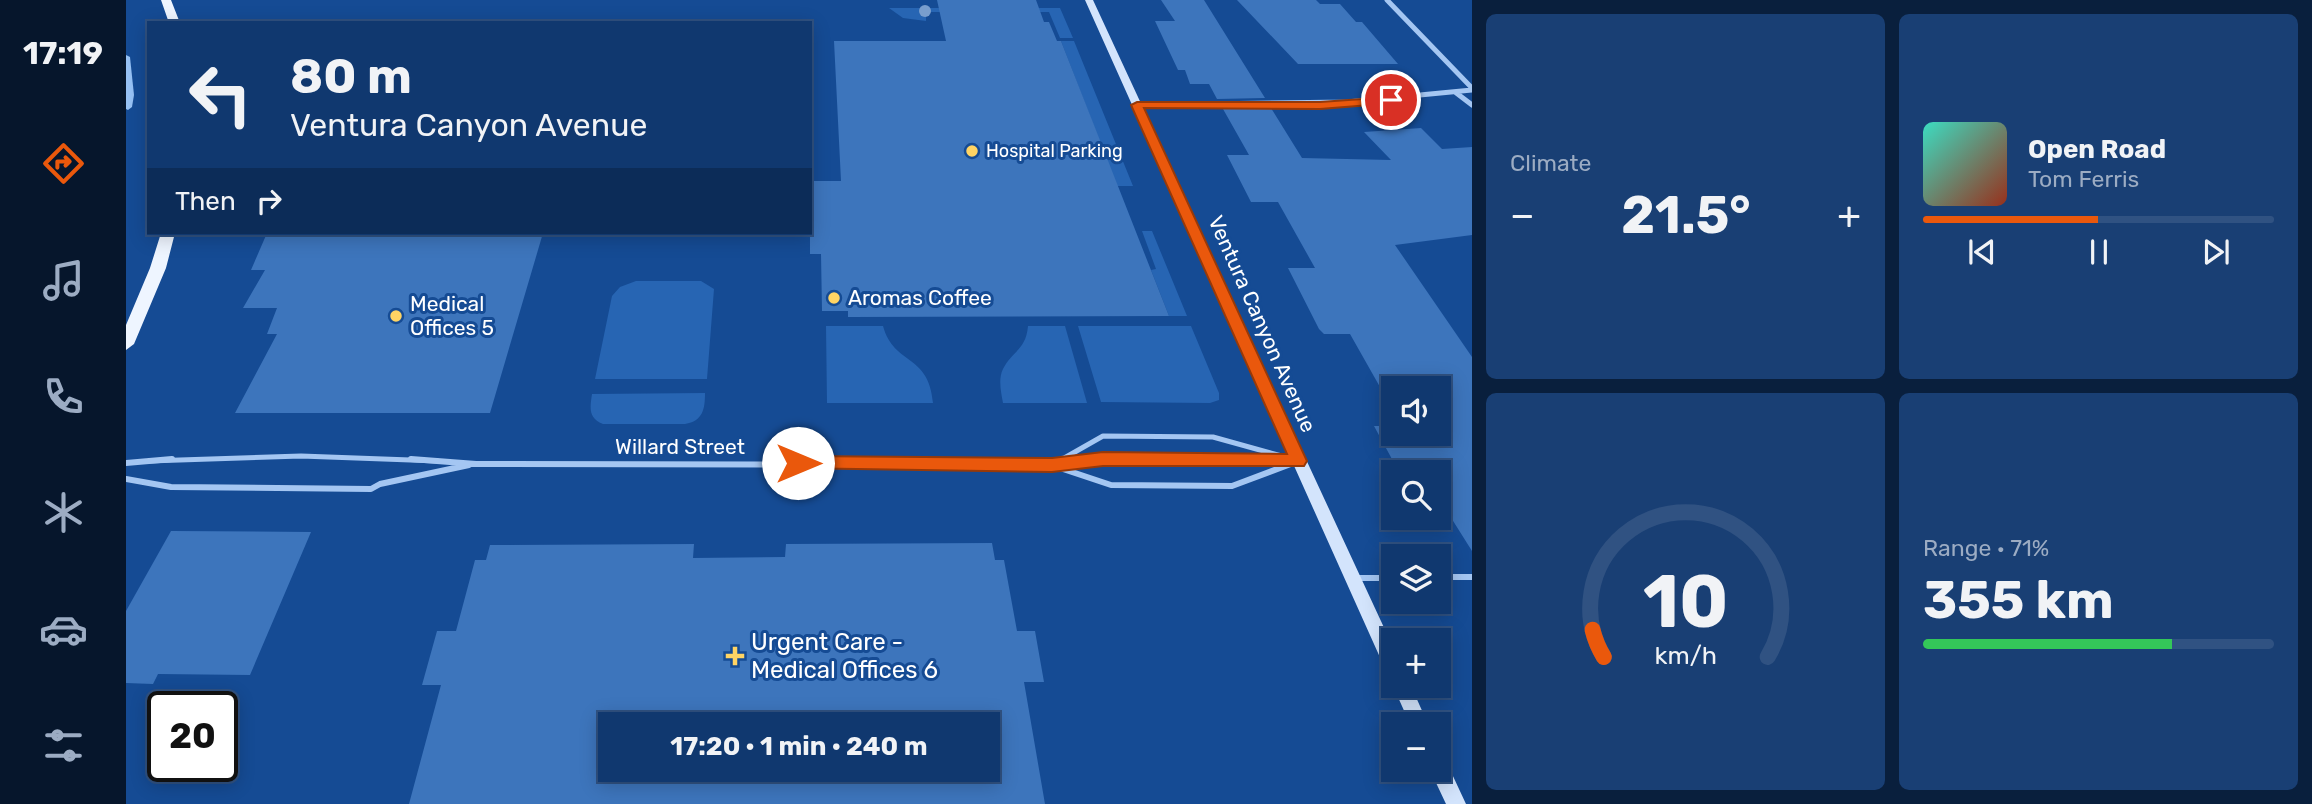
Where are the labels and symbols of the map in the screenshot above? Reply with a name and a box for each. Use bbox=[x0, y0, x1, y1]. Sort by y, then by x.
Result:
pin bbox=[1361, 70, 1421, 130]
place label: Hospital Parking bbox=[986, 140, 1123, 162]
marker: Hospital Parking bbox=[964, 143, 980, 159]
street label: Ventura Canyon Avenue bbox=[1203, 212, 1322, 436]
place label: Aromas Coffee bbox=[848, 285, 992, 310]
marker: Aromas Coffee bbox=[826, 290, 842, 306]
place label: Medical Offices 5 bbox=[410, 291, 494, 340]
marker: Medical Offices 5 bbox=[388, 308, 404, 324]
position arrow bbox=[761, 426, 835, 500]
street label: Willard Street bbox=[615, 434, 745, 459]
place label: Urgent Care - Medical Offices 6 bbox=[751, 628, 938, 684]
marker: Urgent Care - Medical Offices 6 bbox=[725, 646, 745, 666]
speed limit sign: 20 bbox=[147, 691, 238, 782]

